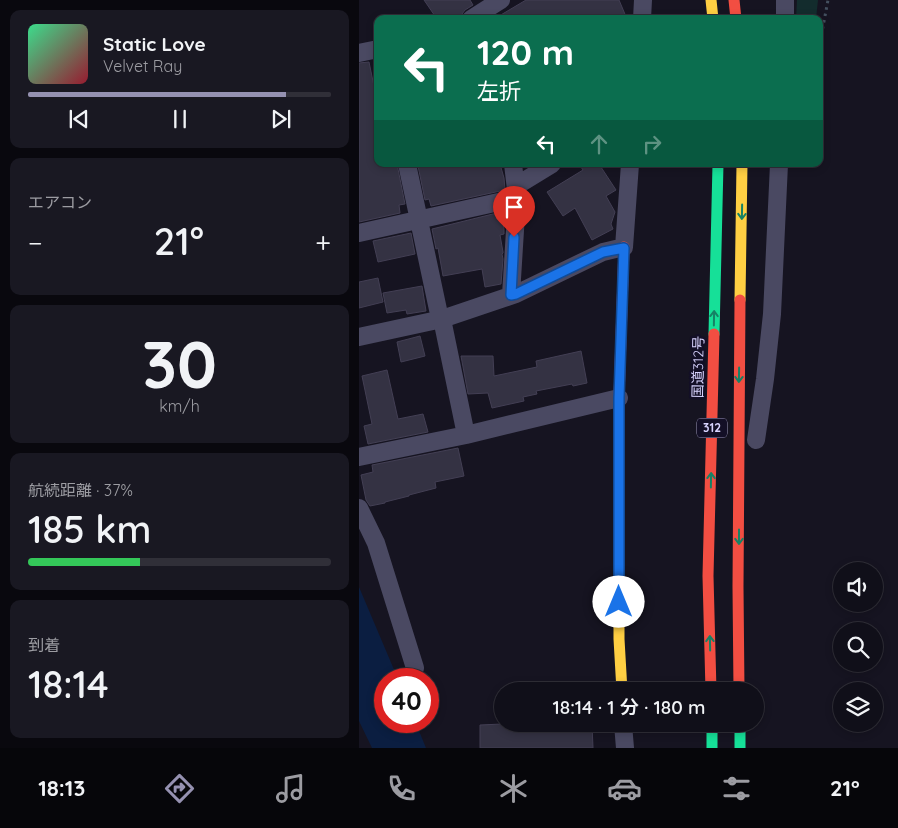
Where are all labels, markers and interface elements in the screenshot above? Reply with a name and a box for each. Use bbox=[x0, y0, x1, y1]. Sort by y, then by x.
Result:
text: 120 m bbox=[477, 30, 574, 74]
text: Static Love bbox=[103, 32, 206, 56]
icon: left bbox=[394, 35, 459, 100]
text: Velvet Ray bbox=[103, 56, 182, 76]
text: 左折 bbox=[477, 77, 521, 105]
icon: previous bbox=[65, 105, 93, 133]
icon: pause bbox=[166, 105, 194, 133]
icon: next bbox=[267, 105, 295, 133]
icon: left bbox=[532, 130, 560, 158]
icon: ahead bbox=[585, 130, 613, 158]
icon: right bbox=[638, 130, 666, 158]
pin bbox=[493, 186, 535, 237]
text: エアコン bbox=[28, 192, 92, 212]
icon: arrive bbox=[500, 193, 528, 221]
one-way arrow bbox=[737, 204, 746, 220]
text: 21° bbox=[154, 217, 204, 265]
text: − bbox=[28, 225, 43, 260]
text: + bbox=[315, 225, 331, 260]
one-way arrow bbox=[710, 310, 719, 326]
text: 30 bbox=[142, 323, 217, 404]
street label: 国道312号 bbox=[688, 336, 708, 398]
one-way arrow bbox=[734, 366, 744, 383]
text: km/h bbox=[159, 396, 200, 416]
road number: 312 bbox=[697, 418, 727, 438]
one-way arrow bbox=[706, 472, 715, 488]
text: 航続距離 · 37% bbox=[28, 480, 133, 500]
text: 185 km bbox=[28, 505, 151, 553]
one-way arrow bbox=[734, 529, 744, 545]
map controls bbox=[833, 562, 883, 732]
button: sound bbox=[833, 562, 883, 612]
position arrow bbox=[592, 575, 644, 627]
button: search bbox=[833, 622, 883, 672]
text: 到着 bbox=[28, 635, 60, 655]
one-way arrow bbox=[705, 635, 715, 651]
text: 18:14 bbox=[28, 660, 108, 708]
speed limit sign: 40 bbox=[374, 668, 439, 733]
button: layers bbox=[833, 682, 883, 732]
text: 18:14 · 1 分 · 180 m bbox=[553, 695, 705, 719]
icon: directions bbox=[162, 771, 197, 806]
icon: music bbox=[273, 771, 308, 806]
icon: phone bbox=[384, 771, 419, 806]
icon: climate bbox=[496, 771, 531, 806]
icon: car bbox=[607, 771, 642, 806]
icon: filters bbox=[719, 771, 754, 806]
text: 18:13 bbox=[38, 774, 85, 802]
text: 21° bbox=[830, 774, 860, 802]

